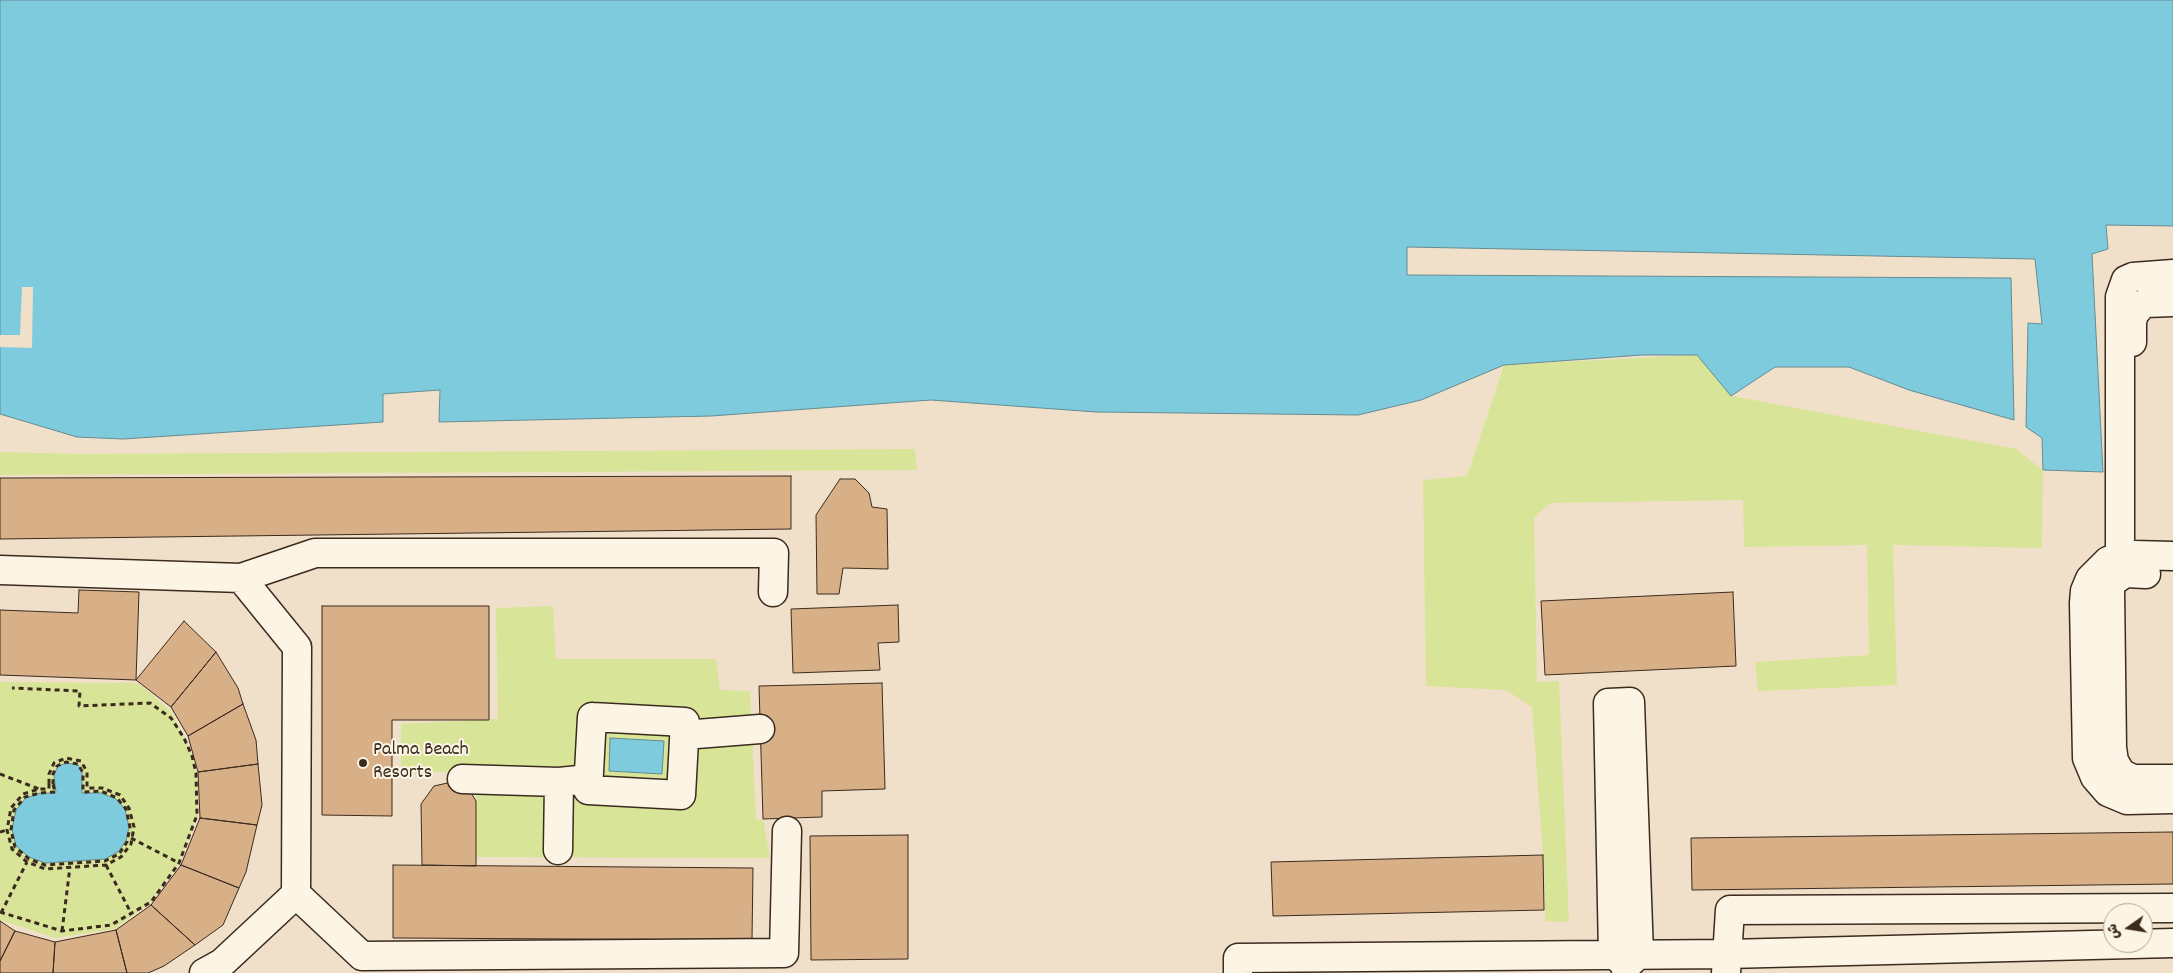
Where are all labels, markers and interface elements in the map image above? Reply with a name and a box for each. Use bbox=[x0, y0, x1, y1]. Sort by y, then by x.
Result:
place label: Palma Beach Resorts bbox=[373, 739, 469, 786]
marker: Palma Beach Resorts bbox=[357, 757, 369, 769]
north arrow bbox=[2103, 903, 2153, 953]
text: ش bbox=[2103, 921, 2126, 941]

